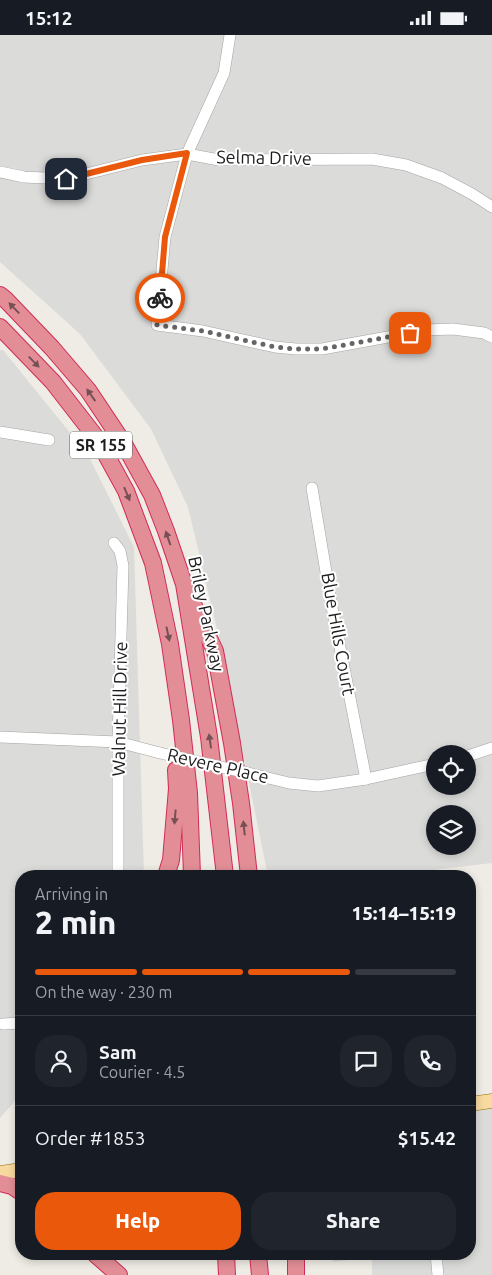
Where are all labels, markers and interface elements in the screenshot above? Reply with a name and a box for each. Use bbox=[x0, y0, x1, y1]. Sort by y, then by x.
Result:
text: 15:12 bbox=[25, 7, 73, 29]
street label: Selma Drive bbox=[216, 146, 312, 168]
pin bbox=[45, 158, 87, 200]
icon: home bbox=[52, 165, 80, 193]
courier bbox=[135, 273, 185, 323]
icon: bike bbox=[146, 284, 174, 312]
one-way arrow bbox=[8, 302, 20, 314]
pin bbox=[389, 312, 431, 354]
icon: bag bbox=[396, 319, 424, 347]
one-way arrow bbox=[28, 356, 40, 368]
one-way arrow bbox=[86, 389, 96, 402]
road number: SR 155 bbox=[70, 431, 132, 459]
one-way arrow bbox=[123, 487, 131, 501]
one-way arrow bbox=[164, 530, 172, 545]
street label: Briley Parkway bbox=[185, 554, 229, 674]
street label: Blue Hills Court bbox=[318, 571, 360, 697]
one-way arrow bbox=[164, 627, 172, 642]
street label: Walnut Hill Drive bbox=[108, 641, 130, 777]
one-way arrow bbox=[205, 733, 213, 749]
street label: Revere Place bbox=[165, 744, 271, 786]
map controls bbox=[426, 745, 476, 855]
button: locate bbox=[426, 745, 476, 795]
button: layers bbox=[426, 805, 476, 855]
one-way arrow bbox=[171, 809, 179, 825]
one-way arrow bbox=[240, 819, 248, 835]
text: Arriving in bbox=[35, 885, 108, 903]
text: 15:14–15:19 bbox=[351, 902, 456, 924]
text: 2 min bbox=[35, 904, 116, 940]
text: On the way · 230 m bbox=[35, 983, 172, 1001]
button: person bbox=[35, 1035, 87, 1087]
button: chat bbox=[340, 1035, 392, 1087]
button: phone bbox=[404, 1035, 456, 1087]
text: Sam bbox=[99, 1041, 137, 1063]
text: Courier · 4.5 bbox=[99, 1063, 185, 1081]
text: Order #1853 bbox=[35, 1127, 145, 1149]
text: $15.42 bbox=[398, 1127, 456, 1149]
button: Help bbox=[35, 1192, 241, 1250]
button: Share bbox=[251, 1192, 456, 1250]

